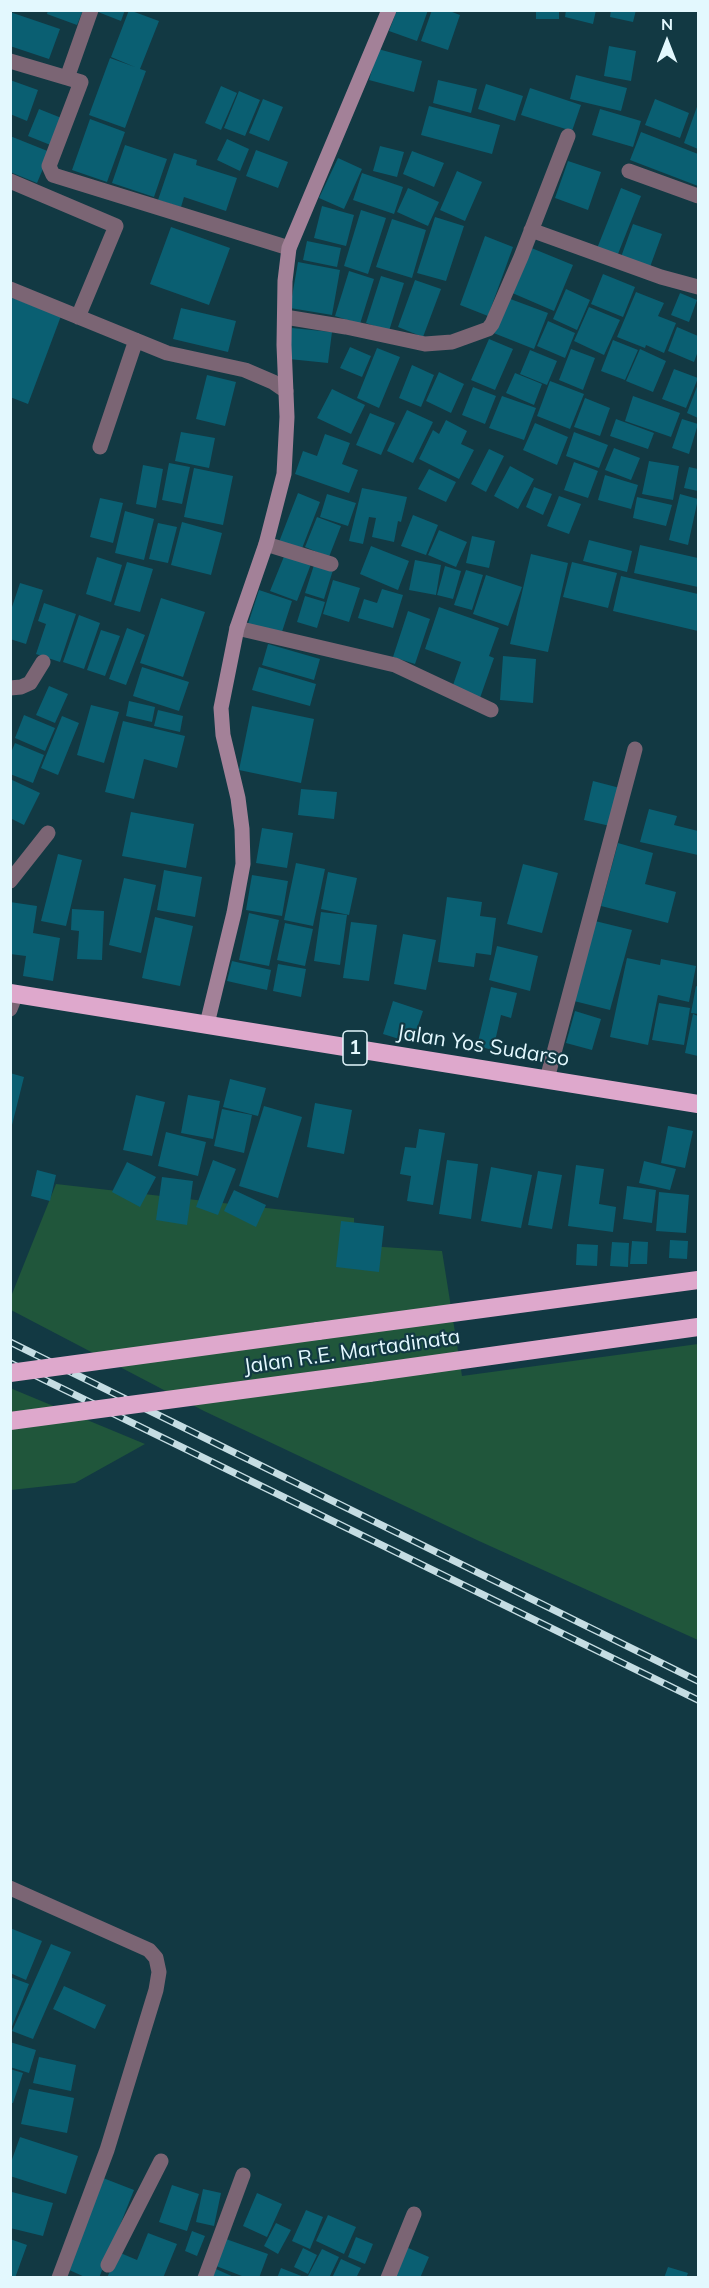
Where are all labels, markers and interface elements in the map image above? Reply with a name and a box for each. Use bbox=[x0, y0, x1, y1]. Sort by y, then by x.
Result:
north arrow bbox=[637, 12, 697, 72]
text: N bbox=[661, 14, 673, 34]
street label: Jalan Yos Sudarso bbox=[395, 1020, 571, 1072]
road number: 1 bbox=[343, 1031, 367, 1065]
street label: Jalan R.E. Martadinata bbox=[242, 1324, 462, 1380]

